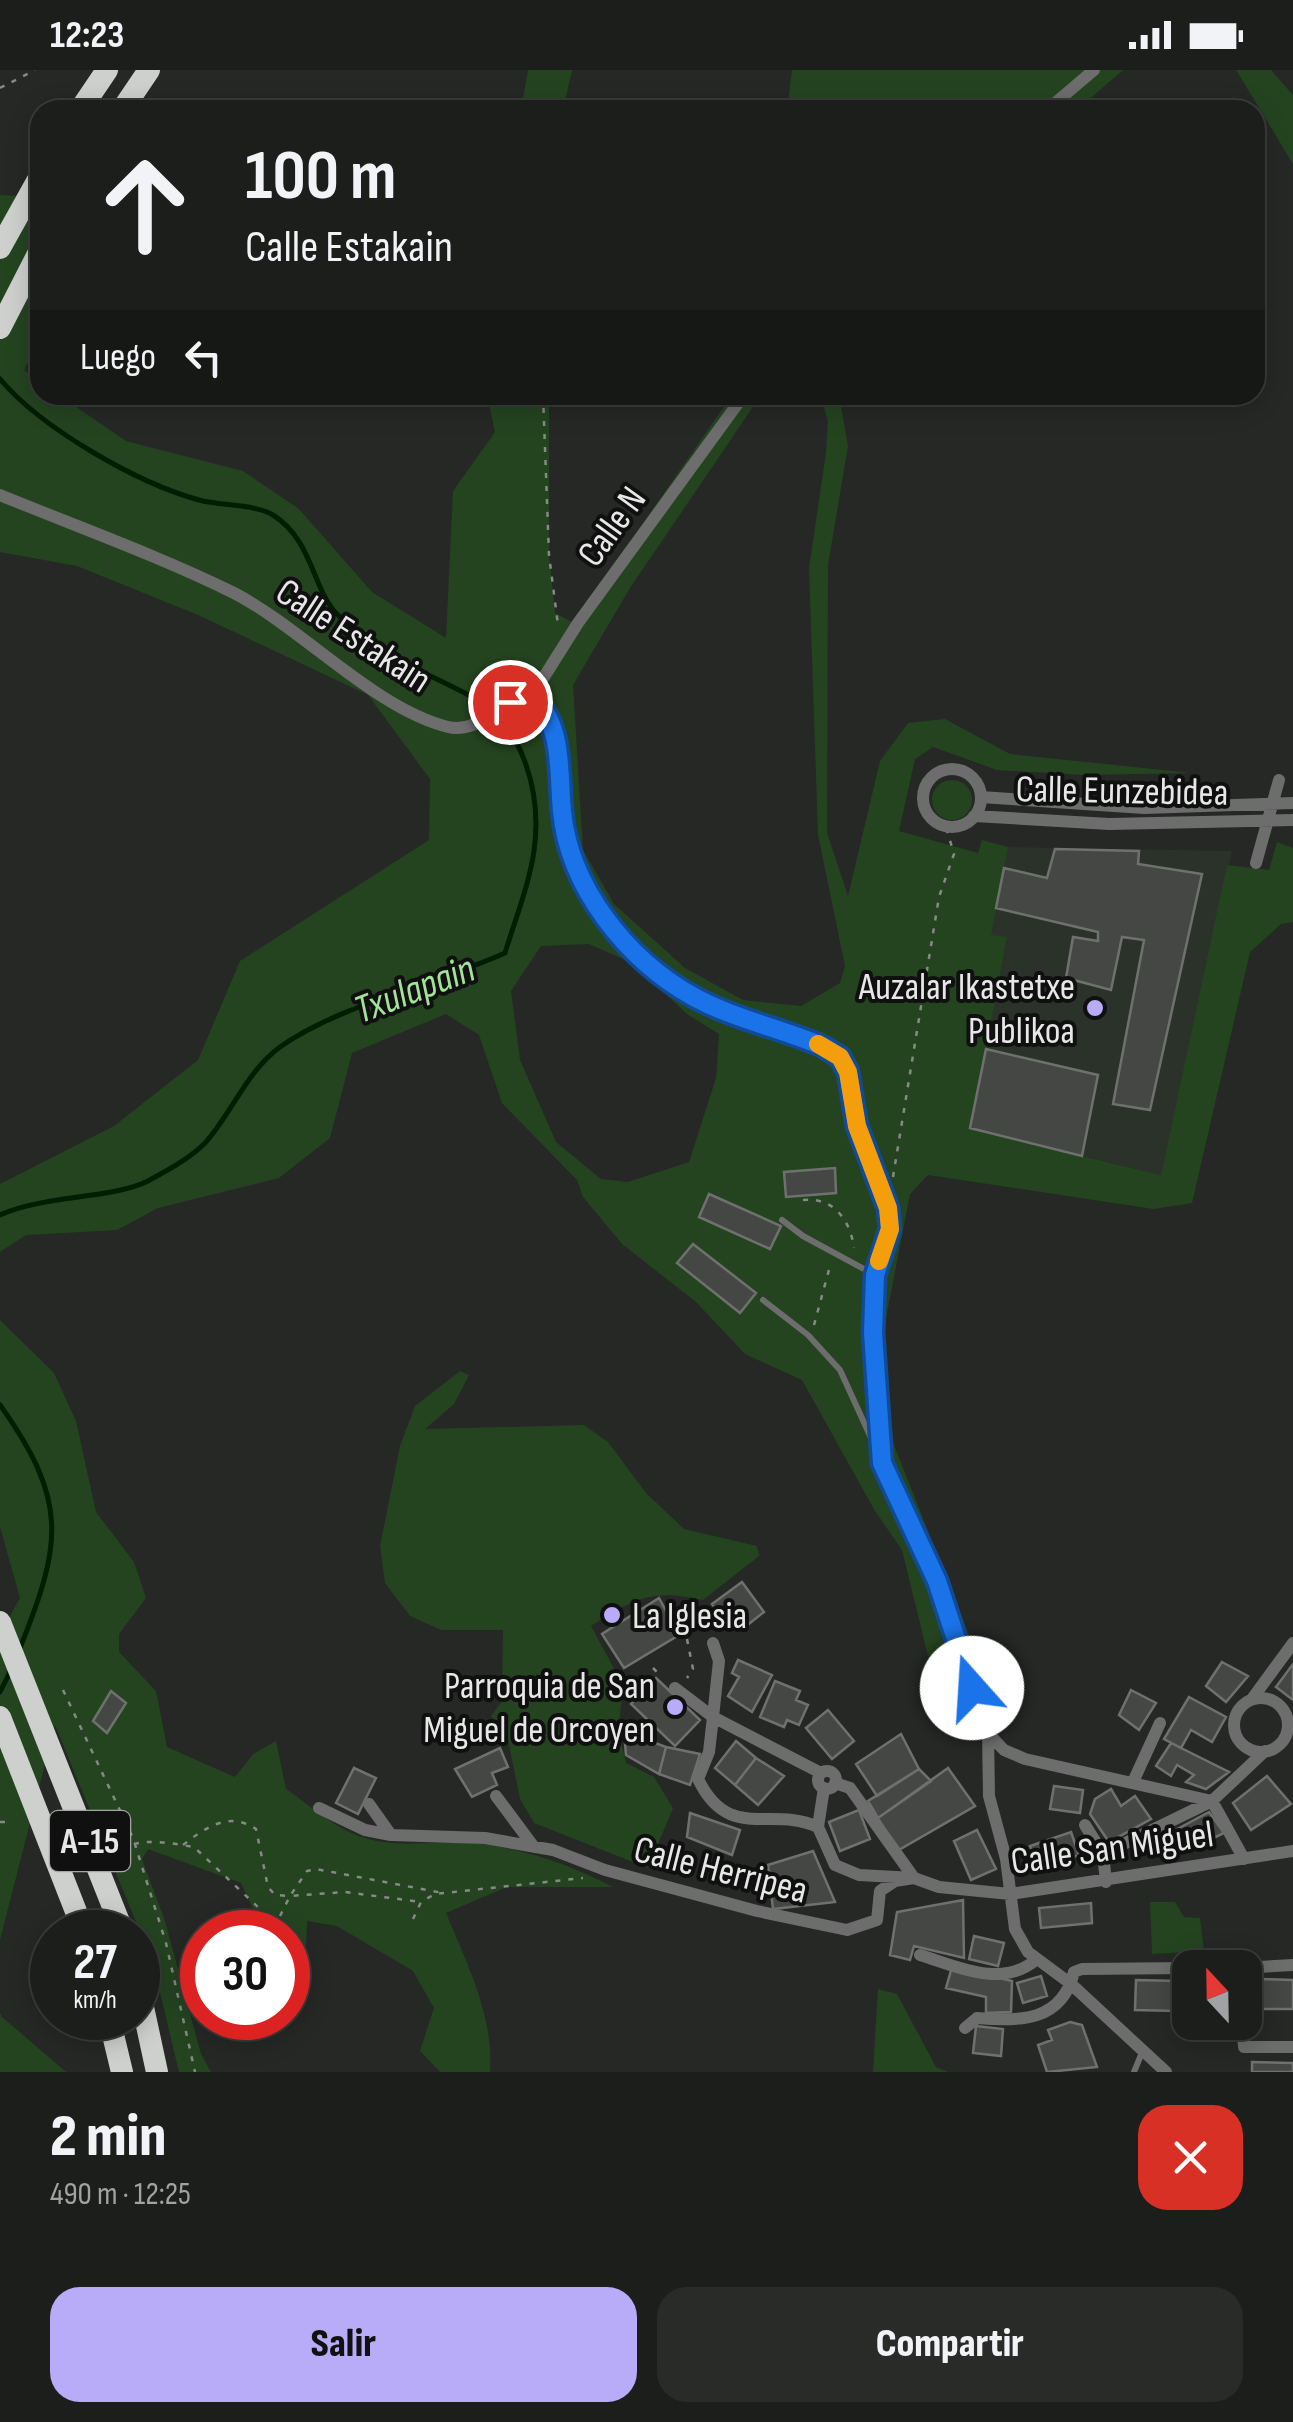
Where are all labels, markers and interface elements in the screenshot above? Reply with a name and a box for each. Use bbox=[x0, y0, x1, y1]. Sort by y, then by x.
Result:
text: 12:23 bbox=[50, 13, 124, 58]
text: 100 m bbox=[245, 135, 396, 219]
icon: ahead bbox=[80, 140, 210, 270]
text: Calle Estakain bbox=[245, 220, 453, 275]
icon: left bbox=[176, 330, 231, 385]
text: Luego bbox=[80, 335, 156, 380]
street label: Calle N bbox=[568, 478, 656, 575]
street label: Calle Estakain bbox=[267, 570, 439, 703]
pin bbox=[468, 660, 553, 745]
icon: arrive bbox=[483, 675, 538, 730]
street label: Calle Eunzebidea bbox=[1015, 767, 1229, 816]
water label: Txulapain bbox=[348, 945, 482, 1035]
place label: Auzalar Ikastetxe Publikoa bbox=[858, 965, 1075, 1054]
marker: Auzalar Ikastetxe Publikoa bbox=[1084, 997, 1106, 1019]
place label: La Iglesia bbox=[632, 1594, 747, 1639]
marker: La Iglesia bbox=[601, 1604, 623, 1626]
position arrow bbox=[920, 1636, 1024, 1740]
place label: Parroquia de San Miguel de Orcoyen bbox=[423, 1664, 655, 1753]
marker: Parroquia de San Miguel de Orcoyen bbox=[664, 1696, 686, 1718]
road number: A-15 bbox=[50, 1811, 130, 1871]
street label: Calle San Miguel bbox=[1008, 1812, 1216, 1885]
street label: Calle Herripea bbox=[629, 1827, 812, 1914]
speed limit sign: 30 bbox=[180, 1910, 310, 2040]
text: 27 bbox=[73, 1933, 117, 1993]
north arrow bbox=[1172, 1950, 1262, 2040]
map controls bbox=[1172, 1950, 1262, 2040]
text: km/h bbox=[73, 1985, 117, 2016]
text: 2 min bbox=[50, 2101, 166, 2173]
button: close bbox=[1138, 2105, 1243, 2210]
text: 490 m · 12:25 bbox=[50, 2175, 191, 2214]
button: Salir bbox=[50, 2287, 637, 2402]
button: Compartir bbox=[657, 2287, 1243, 2402]

